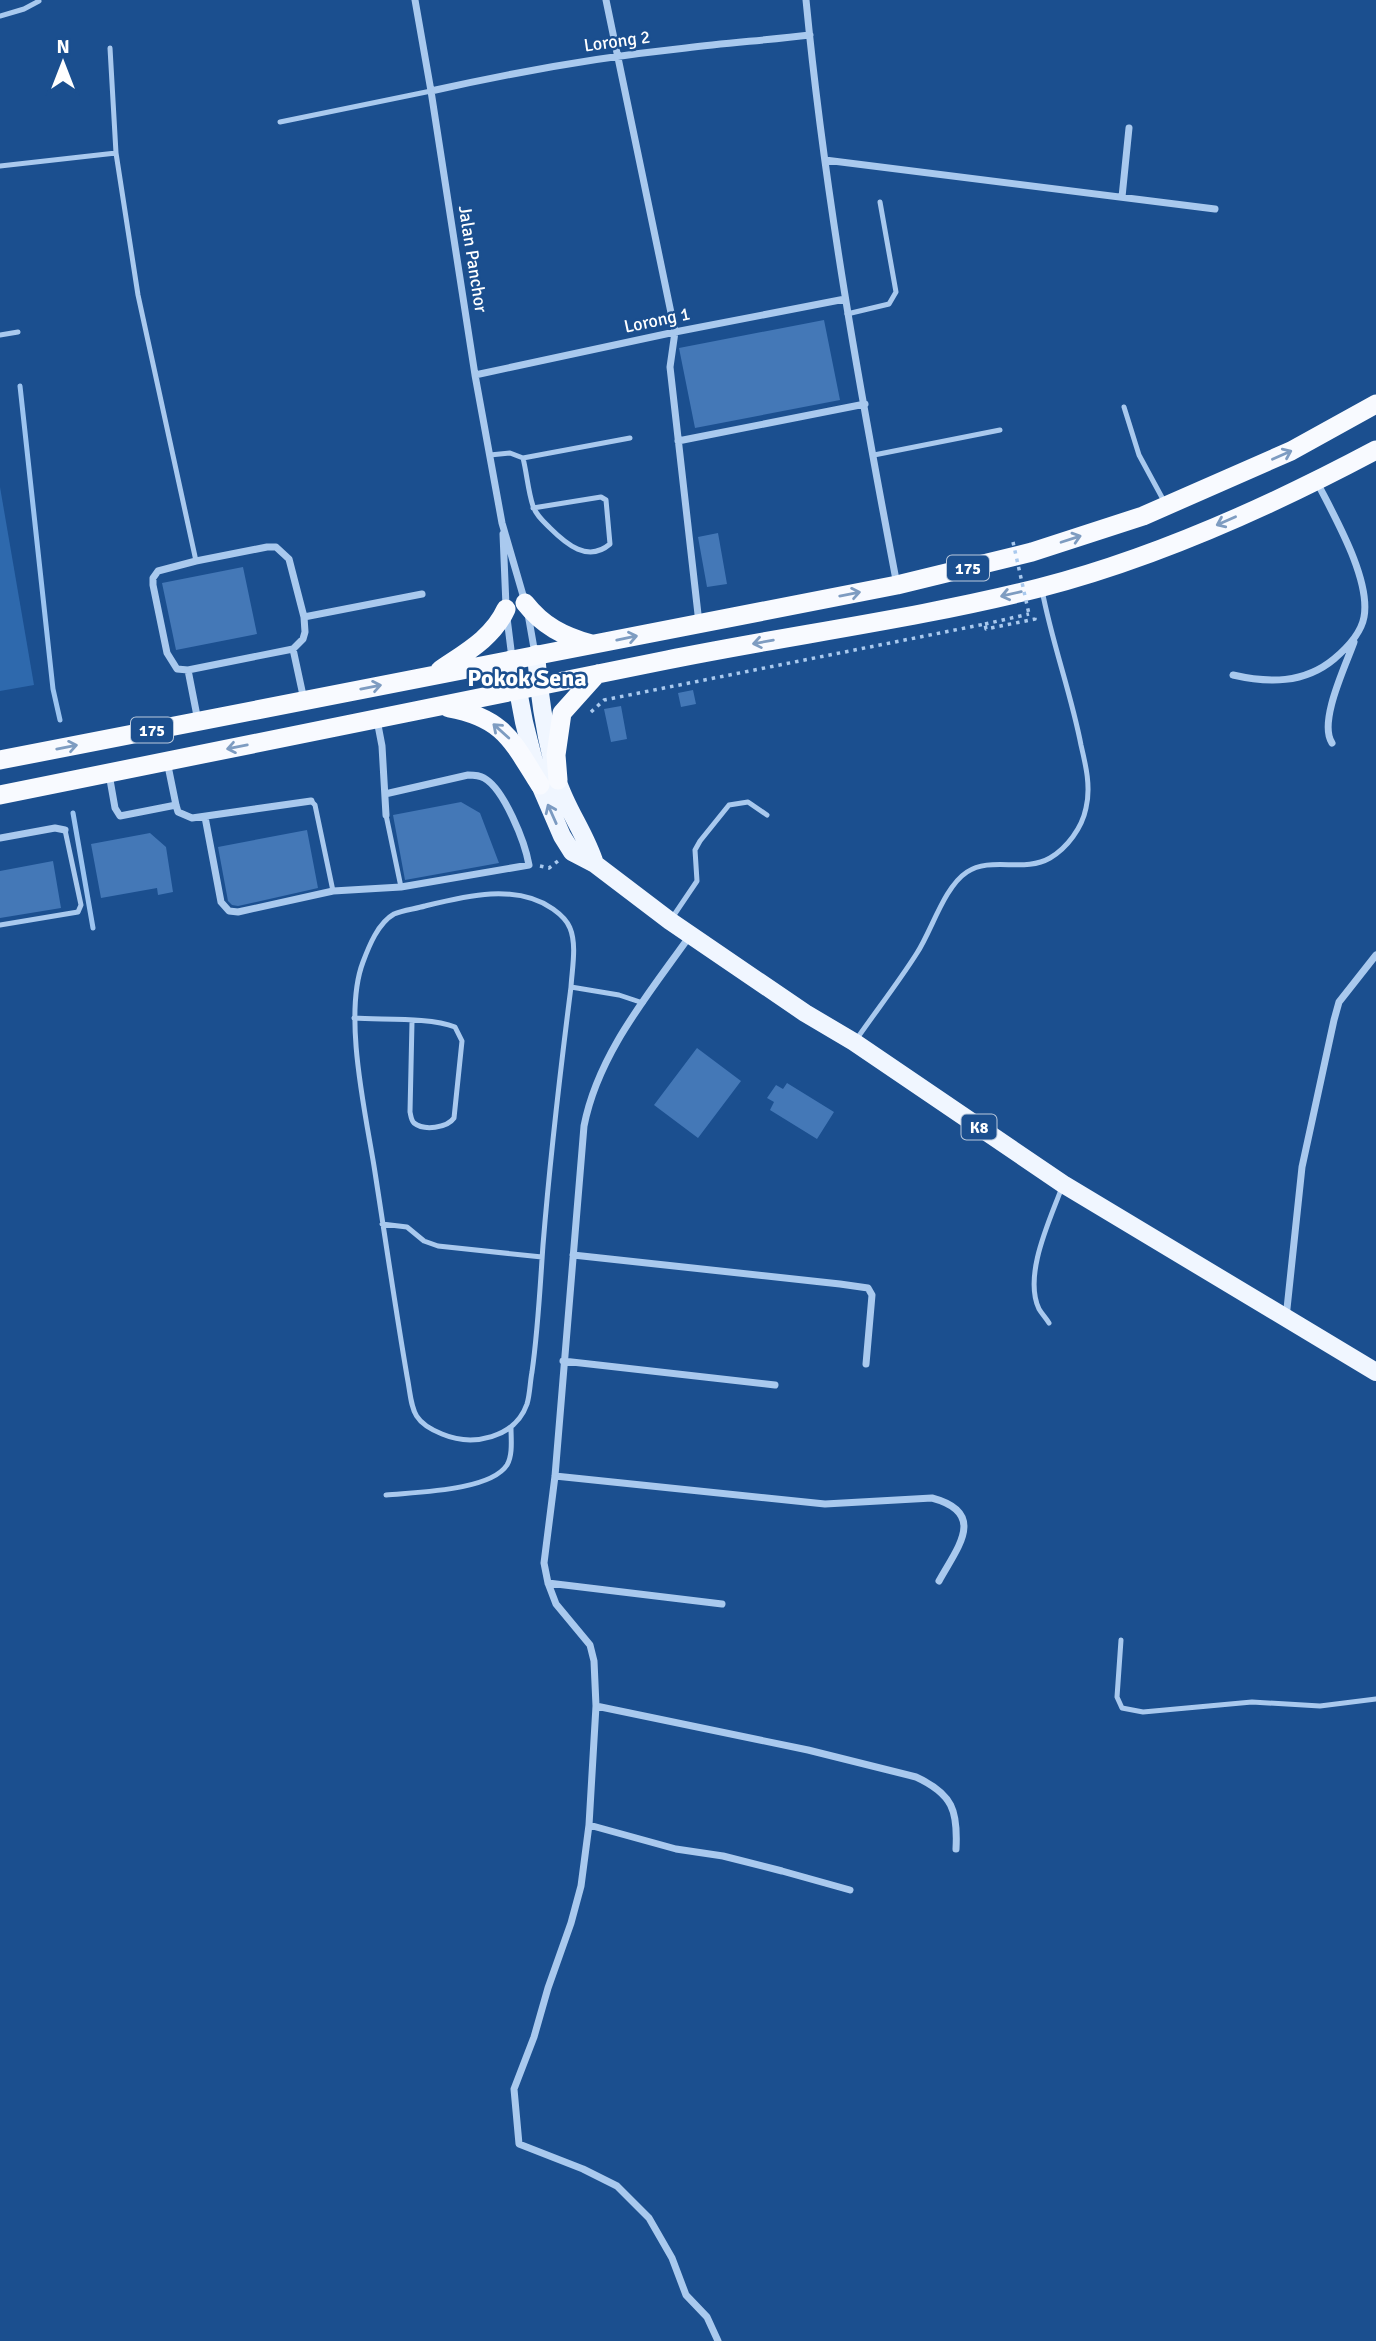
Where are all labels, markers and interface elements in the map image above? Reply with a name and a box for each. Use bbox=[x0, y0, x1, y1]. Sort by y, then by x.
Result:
street label: Lorong 2 bbox=[582, 25, 652, 57]
north arrow bbox=[28, 28, 98, 98]
text: N bbox=[56, 35, 70, 59]
street label: Jalan Panchor bbox=[454, 204, 492, 314]
street label: Lorong 1 bbox=[622, 302, 692, 338]
one-way arrow bbox=[1271, 448, 1292, 461]
one-way arrow bbox=[1216, 515, 1237, 528]
one-way arrow bbox=[1059, 532, 1081, 545]
road number: 175 bbox=[947, 555, 989, 580]
one-way arrow bbox=[838, 587, 861, 601]
one-way arrow bbox=[1000, 588, 1023, 601]
one-way arrow bbox=[615, 631, 638, 645]
one-way arrow bbox=[753, 636, 775, 649]
district label: Pokok Sena bbox=[467, 663, 587, 693]
one-way arrow bbox=[359, 679, 382, 693]
road number: 175 bbox=[131, 718, 173, 743]
one-way arrow bbox=[492, 723, 510, 739]
one-way arrow bbox=[55, 739, 78, 753]
one-way arrow bbox=[226, 741, 249, 754]
one-way arrow bbox=[545, 804, 558, 826]
road number: K8 bbox=[962, 1114, 996, 1140]

